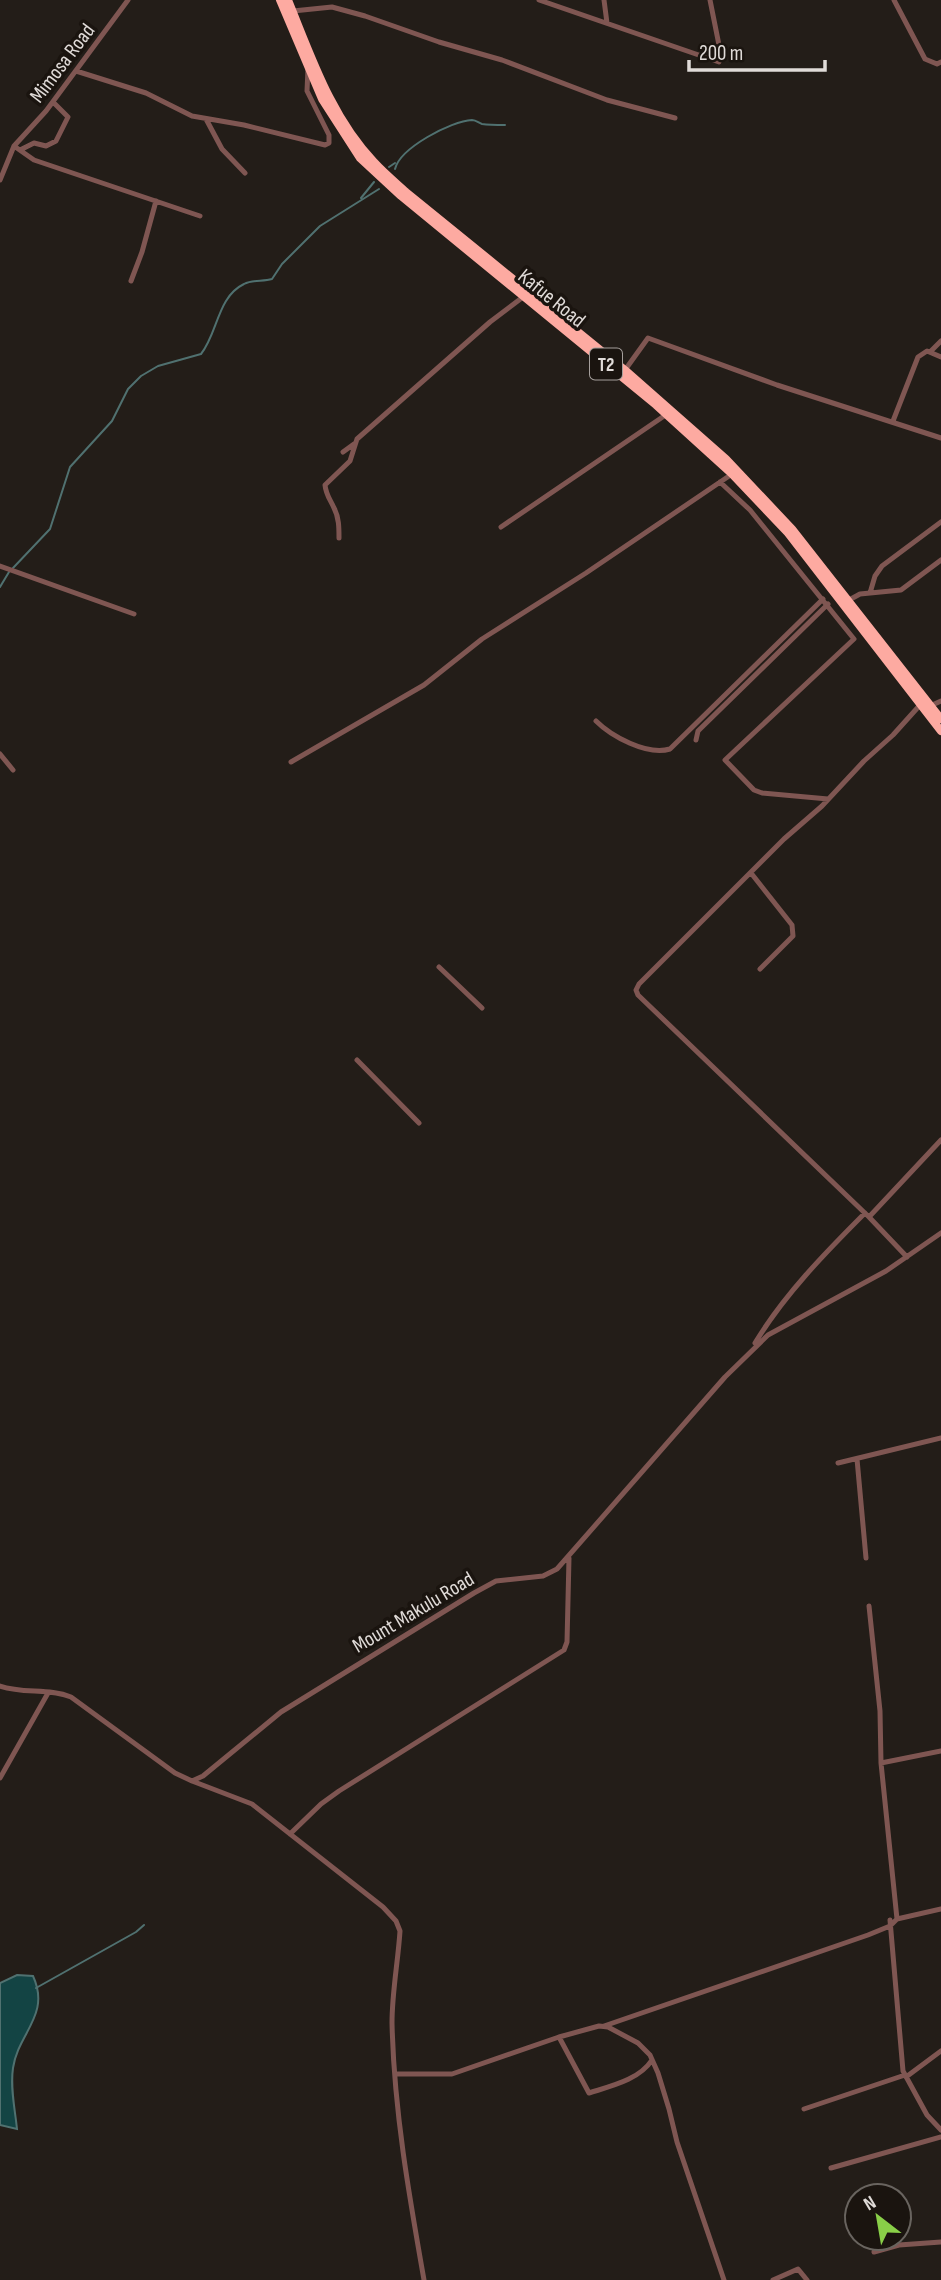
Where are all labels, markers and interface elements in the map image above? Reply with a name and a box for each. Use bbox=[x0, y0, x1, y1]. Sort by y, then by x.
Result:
street label: Mimosa Road bbox=[25, 19, 100, 108]
scale bar bbox=[689, 28, 825, 72]
text: 200 m bbox=[699, 41, 743, 66]
street label: Kafue Road bbox=[513, 264, 590, 333]
road number: T2 bbox=[590, 348, 622, 380]
street label: Mount Makulu Road bbox=[348, 1566, 479, 1658]
north arrow bbox=[843, 2182, 913, 2252]
text: N bbox=[860, 2191, 880, 2216]

